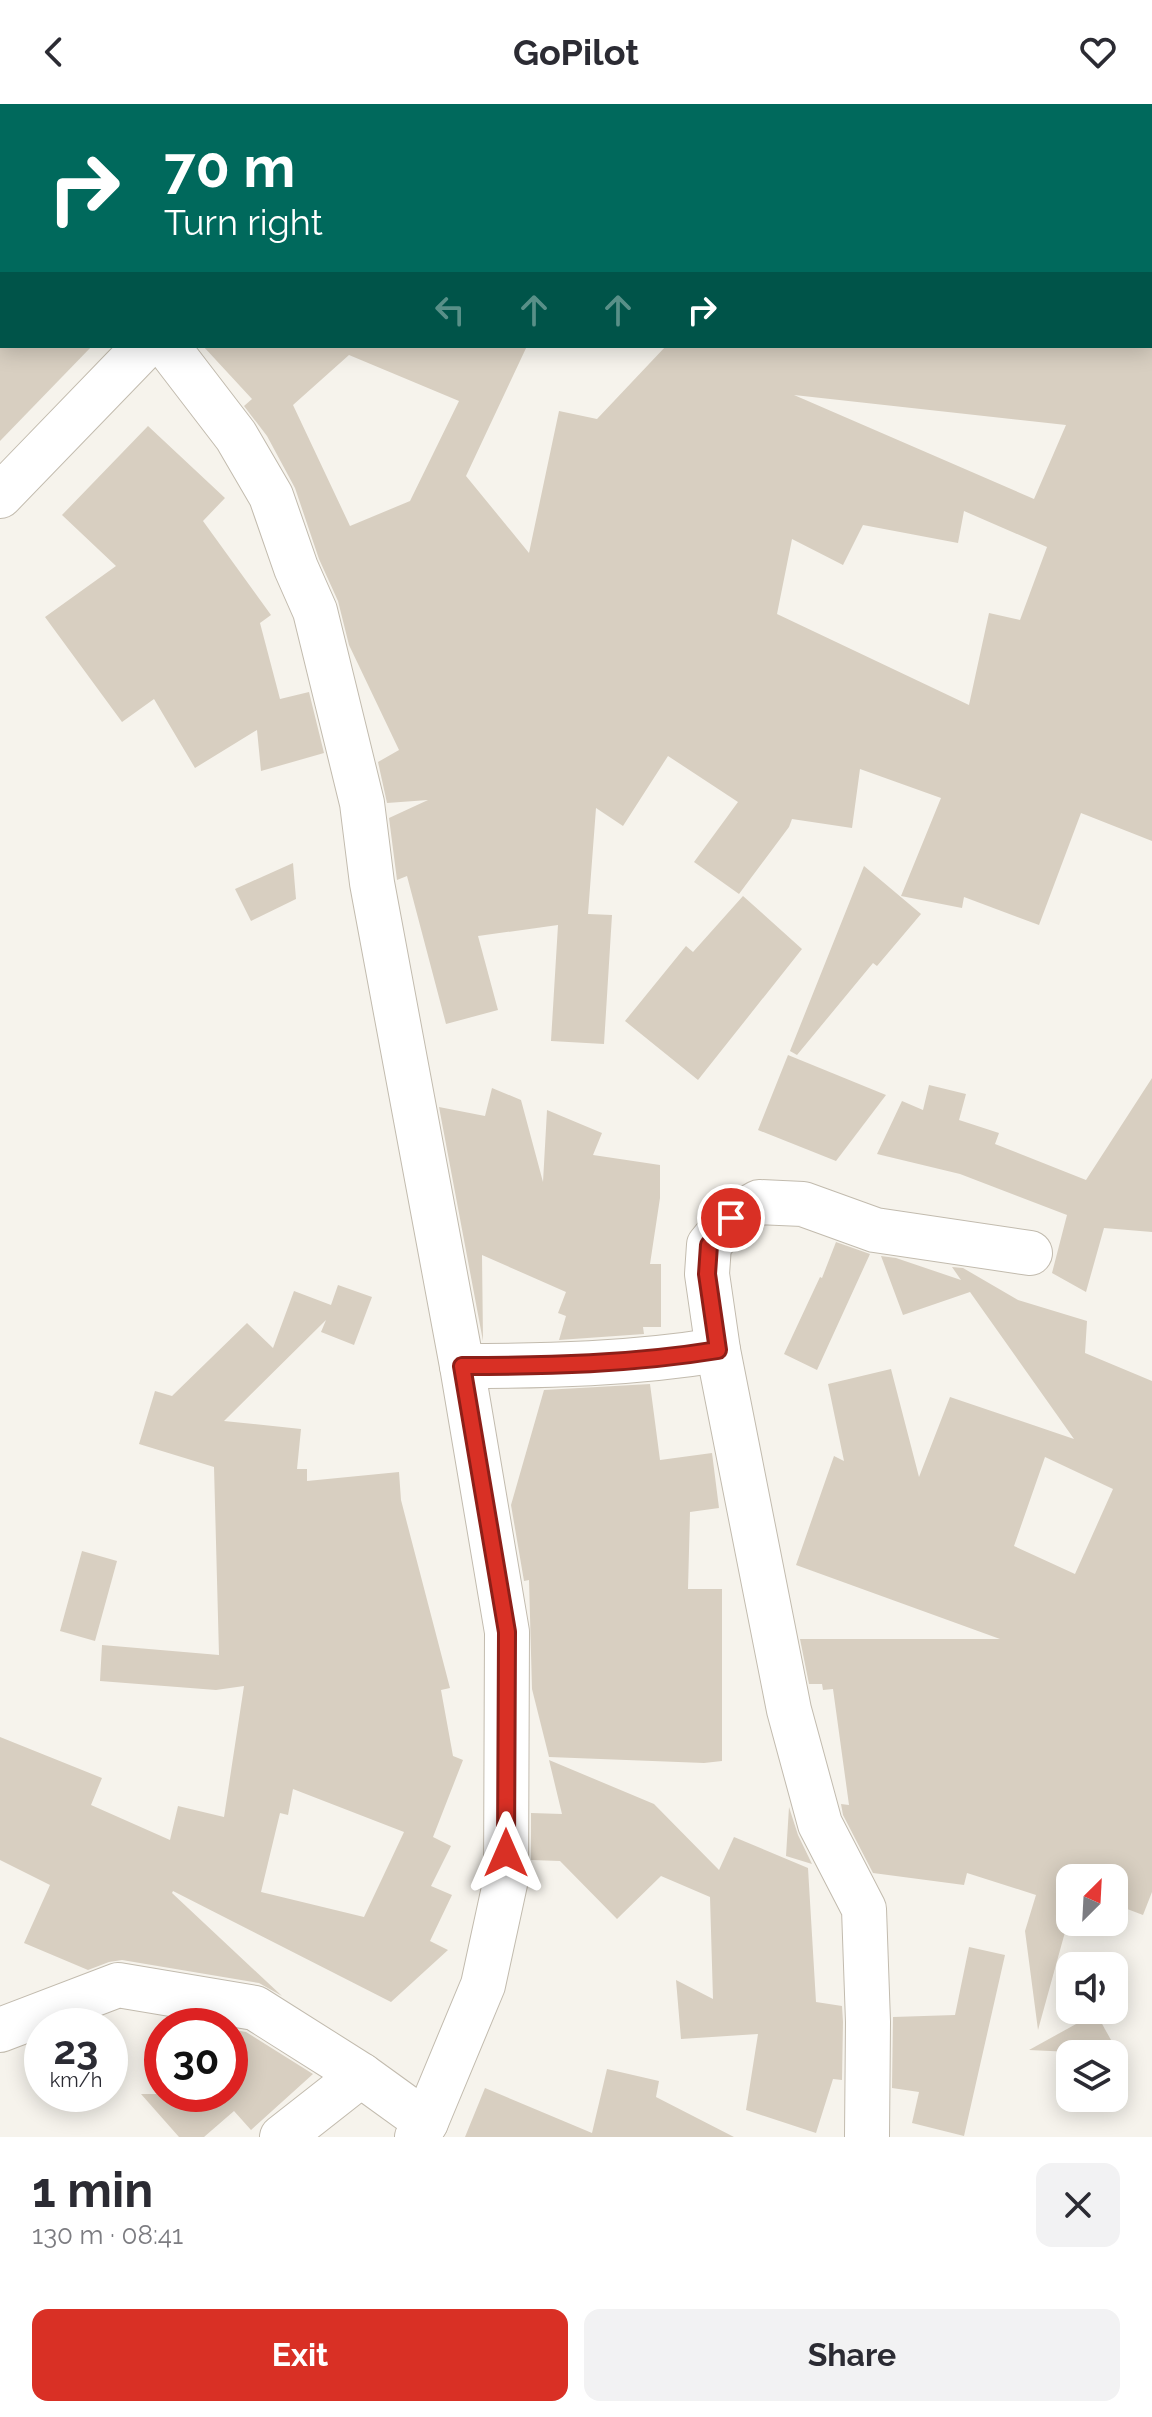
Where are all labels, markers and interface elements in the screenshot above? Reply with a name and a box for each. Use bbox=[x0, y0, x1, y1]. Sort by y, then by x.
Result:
icon: back bbox=[32, 30, 76, 74]
icon: heart bbox=[1076, 30, 1120, 74]
text: GoPilot bbox=[513, 31, 639, 73]
text: 70 m bbox=[164, 134, 295, 200]
icon: right bbox=[32, 136, 136, 240]
text: Turn right bbox=[164, 201, 323, 243]
icon: left bbox=[428, 288, 472, 332]
icon: ahead bbox=[512, 288, 556, 332]
icon: ahead bbox=[596, 288, 640, 332]
icon: right bbox=[680, 288, 724, 332]
pin bbox=[697, 1184, 765, 1252]
icon: arrive bbox=[709, 1196, 753, 1240]
position arrow bbox=[464, 1811, 548, 1895]
north arrow bbox=[1056, 1864, 1128, 1936]
map controls bbox=[1056, 1864, 1128, 2112]
button: sound bbox=[1056, 1952, 1128, 2024]
speed limit sign: 30 bbox=[144, 2008, 248, 2112]
text: 23 bbox=[54, 2026, 98, 2073]
button: layers bbox=[1056, 2040, 1128, 2112]
text: km/h bbox=[50, 2068, 102, 2092]
text: 1 min bbox=[32, 2162, 153, 2218]
button: close bbox=[1036, 2163, 1120, 2247]
text: 130 m · 08:41 bbox=[32, 2220, 183, 2250]
button: Exit bbox=[32, 2309, 568, 2401]
button: Share bbox=[584, 2309, 1120, 2401]

